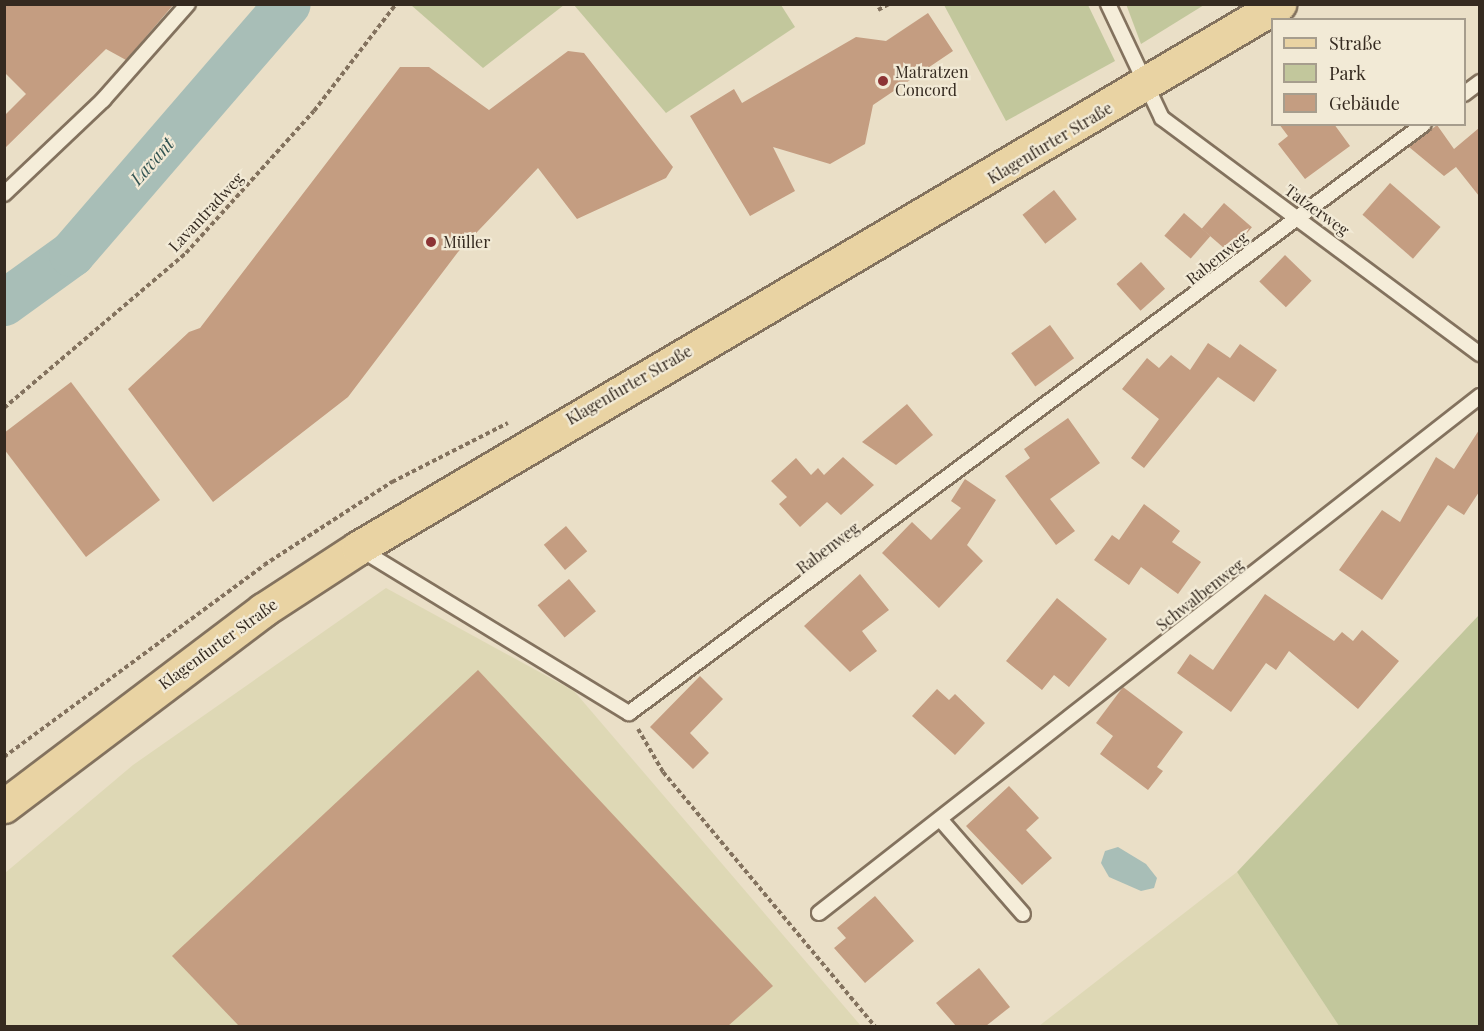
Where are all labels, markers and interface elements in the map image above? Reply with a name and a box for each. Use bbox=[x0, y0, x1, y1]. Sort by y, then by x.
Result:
legend bbox=[1271, 18, 1466, 126]
text: Straße bbox=[1329, 31, 1382, 55]
text: Park bbox=[1329, 61, 1366, 85]
place label: Matratzen Concord bbox=[895, 62, 969, 100]
marker: Matratzen Concord bbox=[876, 74, 890, 88]
text: Gebäude bbox=[1329, 91, 1400, 115]
street label: Klagenfurter Straße bbox=[984, 98, 1116, 188]
water label: Lavant bbox=[126, 133, 178, 189]
street label: Lavantradweg bbox=[164, 168, 248, 256]
street label: Tatzerweg bbox=[1281, 180, 1353, 240]
street label: Rabenweg bbox=[1182, 227, 1252, 289]
place label: Müller bbox=[443, 232, 490, 252]
marker: Müller bbox=[424, 235, 438, 249]
street label: Klagenfurter Straße bbox=[563, 341, 695, 429]
street label: Rabenweg bbox=[793, 518, 863, 578]
street label: Schwalbenweg bbox=[1152, 555, 1248, 635]
street label: Klagenfurter Straße bbox=[155, 594, 281, 694]

